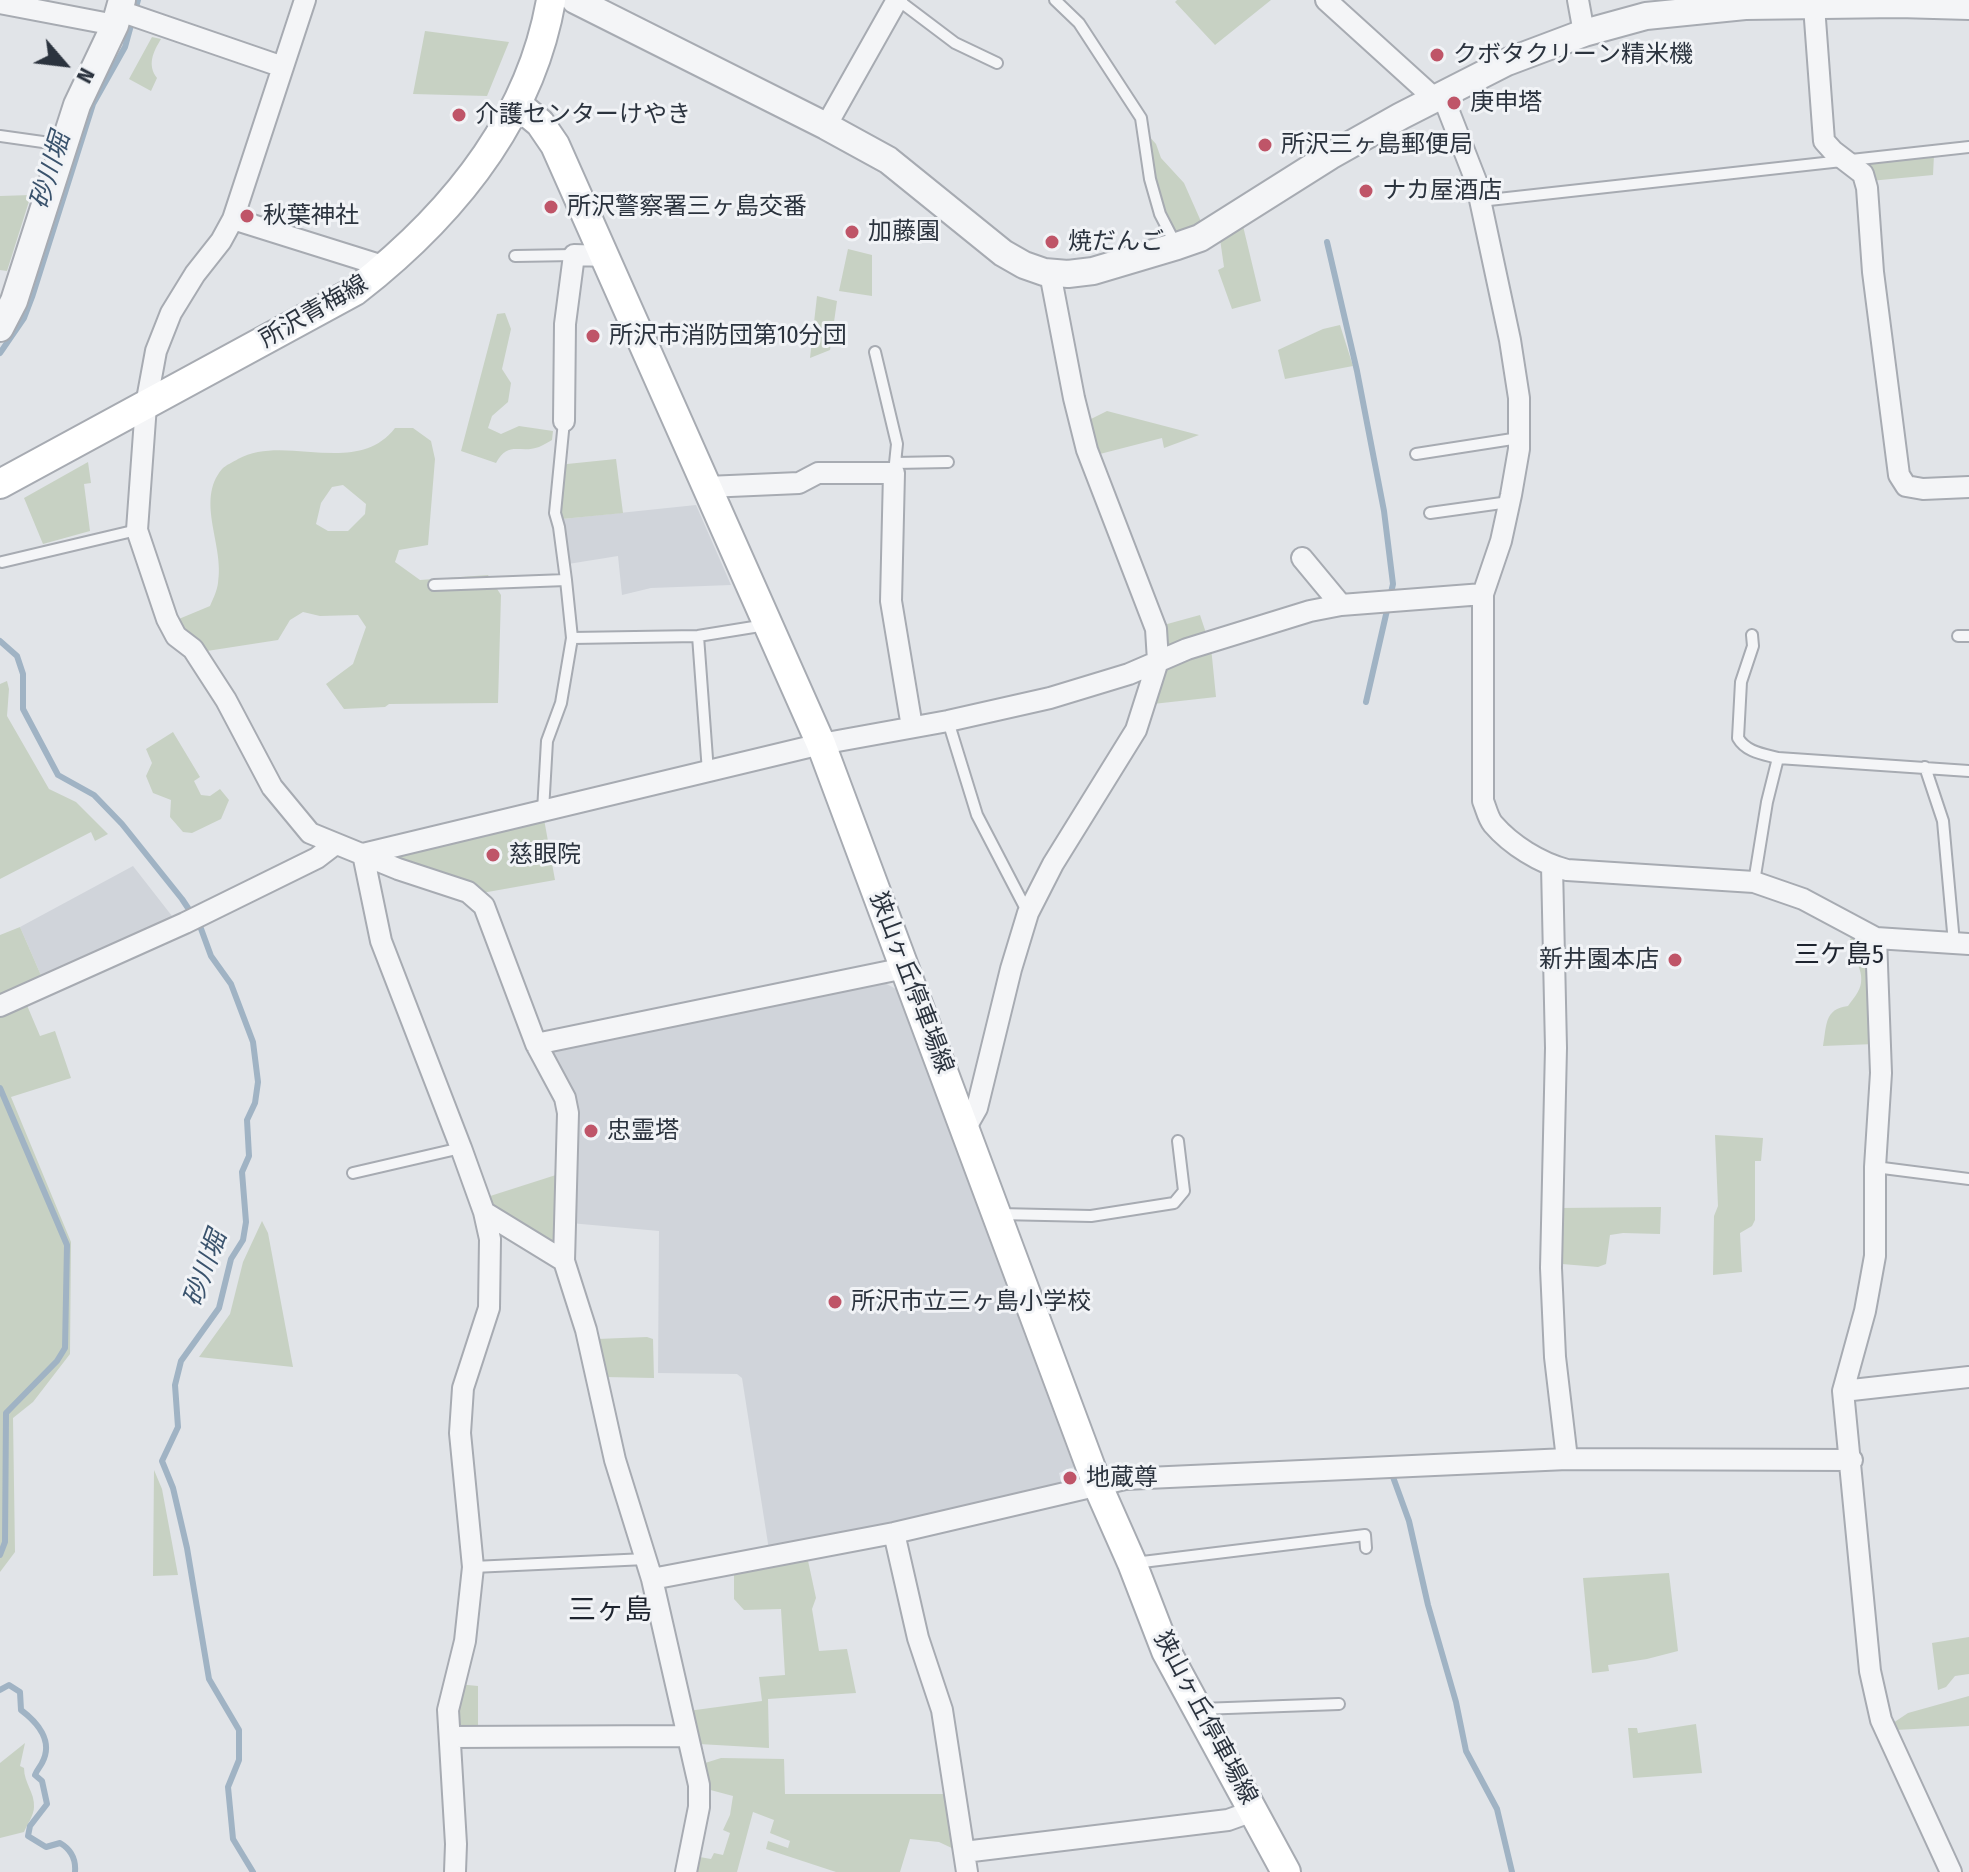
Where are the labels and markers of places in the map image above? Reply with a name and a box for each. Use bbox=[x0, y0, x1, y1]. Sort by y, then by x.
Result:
place label: クボタクリーン精米機 bbox=[1453, 41, 1693, 69]
marker: クボタクリーン精米機 bbox=[1428, 46, 1446, 64]
place label: 庚申塔 bbox=[1470, 89, 1542, 117]
marker: 庚申塔 bbox=[1445, 94, 1463, 112]
place label: 介護センターけやき bbox=[475, 101, 691, 129]
marker: 介護センターけやき bbox=[450, 106, 468, 124]
place label: 所沢三ヶ島郵便局 bbox=[1281, 131, 1473, 159]
marker: 所沢三ヶ島郵便局 bbox=[1256, 136, 1274, 154]
place label: ナカ屋酒店 bbox=[1382, 177, 1502, 205]
marker: ナカ屋酒店 bbox=[1357, 182, 1375, 200]
place label: 所沢警察署三ヶ島交番 bbox=[567, 193, 807, 221]
marker: 所沢警察署三ヶ島交番 bbox=[542, 198, 560, 216]
place label: 秋葉神社 bbox=[263, 202, 359, 230]
marker: 秋葉神社 bbox=[238, 207, 256, 225]
place label: 加藤園 bbox=[868, 218, 940, 246]
marker: 加藤園 bbox=[843, 223, 861, 241]
place label: 焼だんご bbox=[1068, 228, 1164, 256]
marker: 焼だんご bbox=[1043, 233, 1061, 251]
place label: 所沢市消防団第10分団 bbox=[609, 322, 847, 350]
marker: 所沢市消防団第10分団 bbox=[584, 327, 602, 345]
place label: 慈眼院 bbox=[509, 841, 581, 869]
marker: 慈眼院 bbox=[484, 846, 502, 864]
place label: 新井園本店 bbox=[1539, 946, 1659, 974]
marker: 新井園本店 bbox=[1666, 951, 1684, 969]
place label: 忠霊塔 bbox=[607, 1117, 679, 1145]
marker: 忠霊塔 bbox=[582, 1122, 600, 1140]
place label: 所沢市立三ヶ島小学校 bbox=[851, 1288, 1091, 1316]
marker: 所沢市立三ヶ島小学校 bbox=[826, 1293, 844, 1311]
place label: 地蔵尊 bbox=[1086, 1464, 1158, 1492]
marker: 地蔵尊 bbox=[1061, 1469, 1079, 1487]

